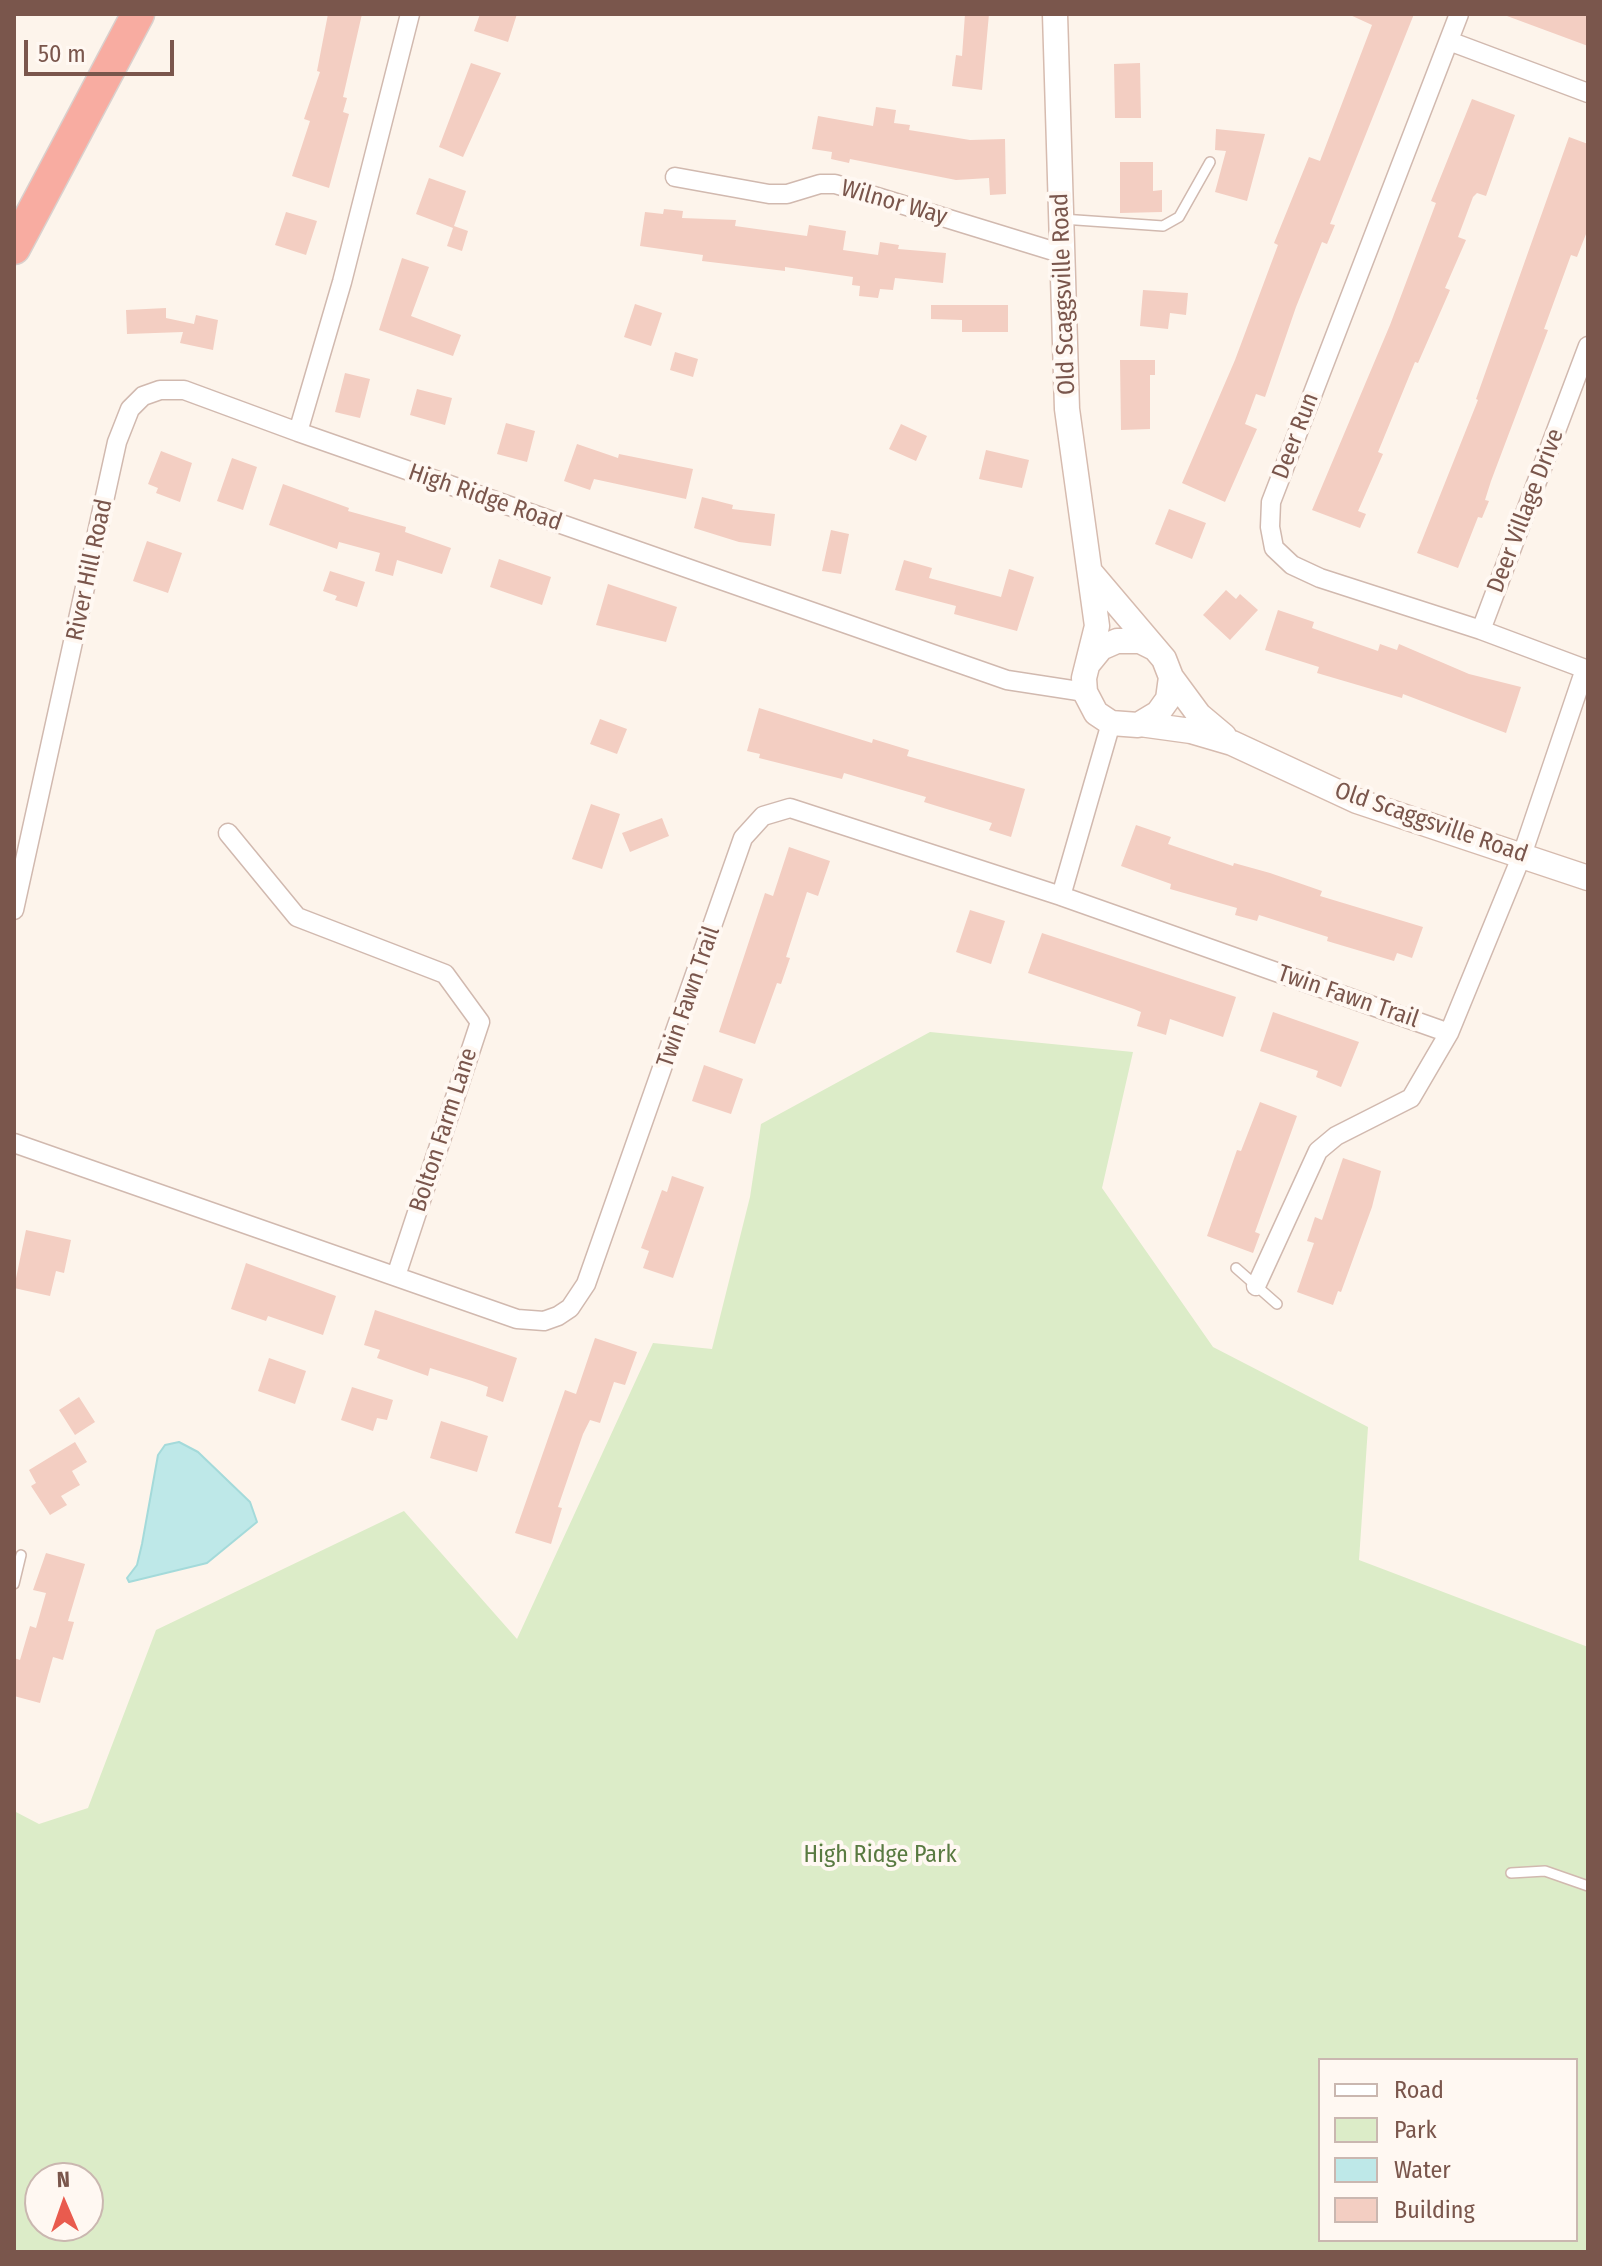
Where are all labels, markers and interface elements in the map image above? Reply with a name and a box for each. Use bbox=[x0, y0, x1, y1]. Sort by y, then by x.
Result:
scale bar bbox=[28, 24, 178, 74]
text: 50 m bbox=[38, 40, 86, 68]
street label: Wilnor Way bbox=[838, 174, 950, 232]
street label: Old Scaggsville Road bbox=[1046, 193, 1082, 395]
street label: Deer Run bbox=[1266, 389, 1326, 483]
street label: Deer Village Drive bbox=[1482, 425, 1570, 597]
street label: High Ridge Road bbox=[405, 458, 565, 538]
street label: River Hill Road bbox=[61, 496, 119, 644]
street label: Old Scaggsville Road bbox=[1331, 776, 1531, 870]
street label: Twin Fawn Trail bbox=[651, 923, 727, 1071]
street label: Twin Fawn Trail bbox=[1274, 959, 1422, 1035]
street label: Bolton Farm Lane bbox=[404, 1044, 484, 1216]
park label: High Ridge Park bbox=[803, 1841, 957, 1869]
legend bbox=[1318, 2058, 1578, 2242]
text: Road bbox=[1394, 2076, 1444, 2104]
text: Park bbox=[1394, 2116, 1437, 2144]
text: Water bbox=[1394, 2156, 1451, 2184]
north arrow bbox=[24, 2162, 104, 2242]
text: N bbox=[56, 2166, 70, 2193]
text: Building bbox=[1394, 2196, 1475, 2224]

